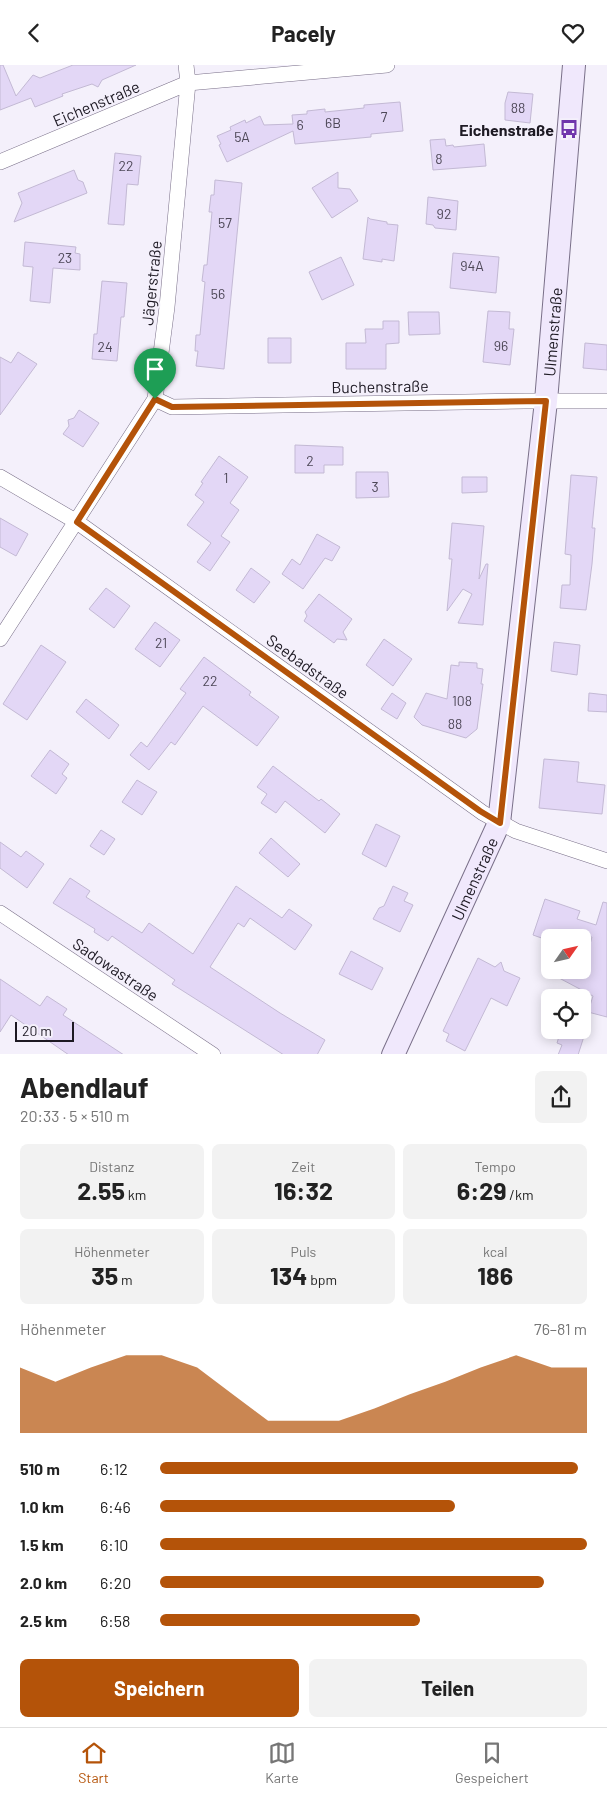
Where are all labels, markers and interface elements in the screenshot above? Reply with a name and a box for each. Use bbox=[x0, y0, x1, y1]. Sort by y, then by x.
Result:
icon: back bbox=[20, 19, 48, 47]
icon: heart bbox=[559, 19, 587, 47]
text: Pacely bbox=[271, 20, 336, 46]
street label: Eichenstraße bbox=[50, 76, 142, 130]
house number: 88 bbox=[511, 99, 525, 116]
house number: 7 bbox=[381, 108, 388, 125]
house number: 6B bbox=[325, 114, 341, 131]
house number: 6 bbox=[296, 116, 304, 133]
bus stop icon: Eichenstraße bbox=[558, 118, 580, 140]
place label: Eichenstraße bbox=[459, 120, 554, 139]
house number: 5A bbox=[234, 128, 250, 145]
house number: 8 bbox=[435, 150, 443, 167]
house number: 22 bbox=[118, 157, 134, 174]
house number: 92 bbox=[437, 205, 451, 222]
house number: 57 bbox=[218, 214, 232, 231]
street label: Jägerstraße bbox=[137, 240, 165, 326]
house number: 23 bbox=[58, 249, 72, 266]
house number: 94A bbox=[460, 257, 484, 274]
house number: 56 bbox=[211, 285, 225, 302]
street label: Ulmenstraße bbox=[539, 287, 565, 377]
house number: 96 bbox=[494, 337, 508, 354]
house number: 24 bbox=[97, 338, 113, 355]
pin bbox=[134, 348, 176, 399]
icon: arrive bbox=[141, 355, 169, 383]
street label: Buchenstraße bbox=[331, 376, 429, 396]
house number: 2 bbox=[306, 452, 314, 469]
house number: 1 bbox=[224, 469, 228, 486]
house number: 3 bbox=[371, 478, 379, 495]
street label: Seebadstraße bbox=[263, 630, 353, 702]
house number: 21 bbox=[155, 634, 167, 651]
house number: 22 bbox=[202, 672, 218, 689]
house number: 108 bbox=[452, 692, 472, 709]
house number: 88 bbox=[448, 715, 462, 732]
street label: Ulmenstraße bbox=[446, 834, 501, 923]
north arrow bbox=[541, 929, 591, 979]
map controls bbox=[541, 929, 591, 1039]
street label: Sadowastraße bbox=[70, 933, 162, 1005]
button: locate bbox=[541, 989, 591, 1039]
scale bar bbox=[15, 1019, 74, 1043]
text: 20 m bbox=[22, 1022, 52, 1039]
text: Abendlauf bbox=[20, 1070, 149, 1104]
button: share bbox=[535, 1071, 587, 1123]
text: 20:33 · 5 × 510 m bbox=[20, 1106, 130, 1125]
text: Distanz bbox=[89, 1158, 134, 1175]
text: Zeit bbox=[292, 1158, 315, 1175]
text: Tempo bbox=[475, 1158, 516, 1175]
text: 2.55 bbox=[77, 1175, 125, 1205]
text: 16:32 bbox=[274, 1175, 333, 1205]
text: 6:29 bbox=[457, 1175, 507, 1205]
text: km bbox=[125, 1186, 146, 1203]
text: /km bbox=[507, 1186, 534, 1203]
text: Höhenmeter bbox=[74, 1243, 150, 1260]
text: Puls bbox=[291, 1243, 316, 1260]
text: kcal bbox=[483, 1243, 507, 1260]
text: 35 bbox=[91, 1260, 118, 1290]
text: 134 bbox=[270, 1260, 307, 1290]
text: 186 bbox=[477, 1260, 513, 1290]
text: m bbox=[118, 1271, 133, 1288]
text: bpm bbox=[307, 1271, 337, 1288]
text: Höhenmeter bbox=[20, 1319, 106, 1338]
text: 76–81 m bbox=[534, 1319, 587, 1338]
text: 510 m bbox=[20, 1459, 60, 1478]
text: 6:12 bbox=[100, 1459, 128, 1478]
text: 1.0 km bbox=[20, 1497, 64, 1516]
text: 6:46 bbox=[100, 1497, 131, 1516]
text: 1.5 km bbox=[20, 1535, 64, 1554]
text: 6:10 bbox=[100, 1535, 128, 1554]
text: 2.0 km bbox=[20, 1573, 67, 1592]
text: 6:20 bbox=[100, 1573, 131, 1592]
text: 2.5 km bbox=[20, 1611, 67, 1630]
text: 6:58 bbox=[100, 1611, 130, 1630]
button: Speichern bbox=[20, 1659, 299, 1717]
button: Teilen bbox=[309, 1659, 587, 1717]
tab: Start bbox=[78, 1739, 109, 1786]
tab: Karte bbox=[265, 1739, 299, 1786]
tab: Gespeichert bbox=[455, 1739, 529, 1786]

